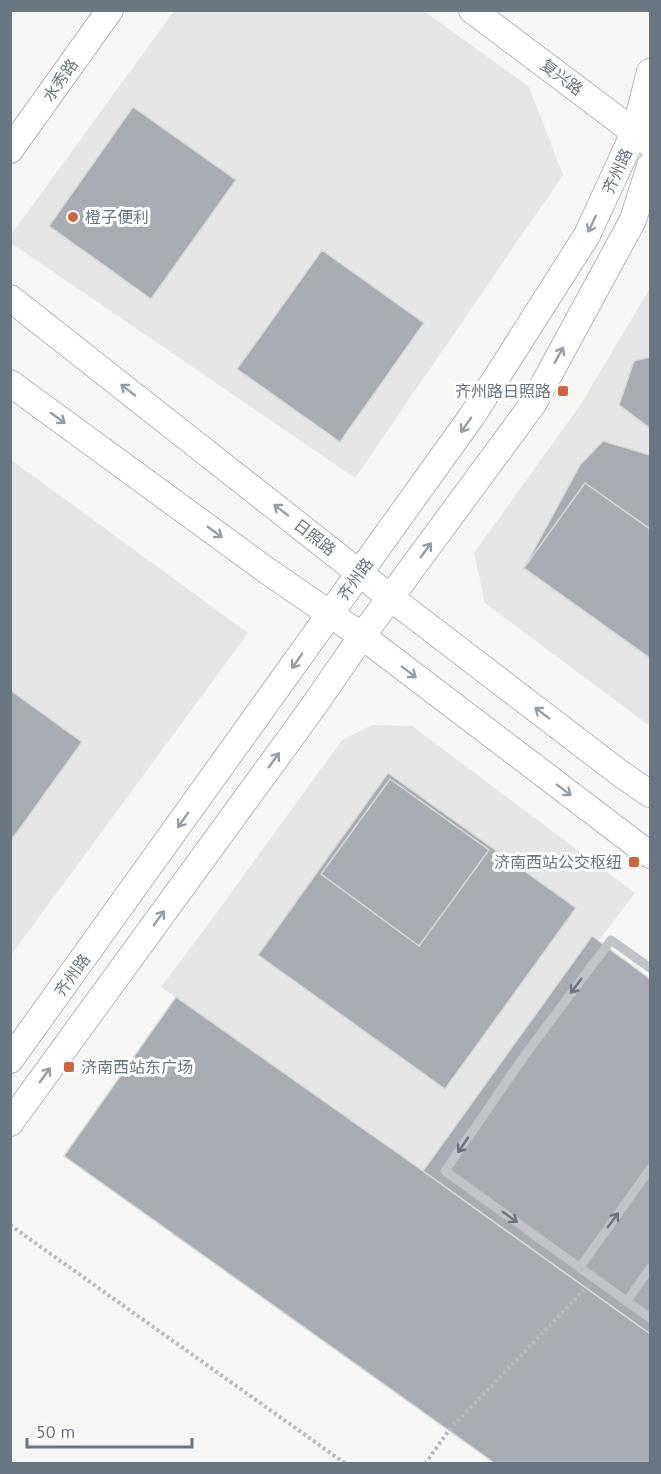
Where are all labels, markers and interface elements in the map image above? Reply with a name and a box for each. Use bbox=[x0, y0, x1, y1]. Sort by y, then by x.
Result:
street label: 水秀路 bbox=[38, 55, 82, 105]
street label: 复兴路 bbox=[537, 55, 587, 99]
street label: 齐州路 bbox=[598, 145, 636, 197]
place label: 橙子便利 bbox=[85, 207, 149, 227]
marker: 橙子便利 bbox=[66, 210, 80, 224]
one-way arrow bbox=[586, 215, 597, 233]
one-way arrow bbox=[553, 347, 565, 364]
place label: 齐州路日照路 bbox=[455, 381, 551, 401]
one-way arrow bbox=[120, 384, 136, 397]
marker: 齐州路日照路 bbox=[556, 384, 570, 398]
one-way arrow bbox=[49, 412, 65, 424]
one-way arrow bbox=[460, 416, 472, 432]
one-way arrow bbox=[273, 504, 289, 517]
street label: 日照路 bbox=[290, 514, 340, 560]
one-way arrow bbox=[207, 526, 223, 539]
one-way arrow bbox=[419, 543, 432, 559]
street label: 齐州路 bbox=[333, 554, 377, 604]
one-way arrow bbox=[290, 653, 303, 669]
one-way arrow bbox=[401, 665, 417, 678]
one-way arrow bbox=[534, 707, 550, 719]
one-way arrow bbox=[268, 753, 280, 769]
one-way arrow bbox=[556, 783, 572, 796]
one-way arrow bbox=[177, 811, 190, 827]
place label: 济南西站公交枢纽 bbox=[494, 852, 622, 872]
marker: 济南西站公交枢纽 bbox=[627, 855, 641, 869]
one-way arrow bbox=[153, 910, 165, 926]
street label: 齐州路 bbox=[50, 950, 94, 1000]
one-way arrow bbox=[569, 978, 582, 994]
place label: 济南西站东广场 bbox=[81, 1057, 193, 1077]
marker: 济南西站东广场 bbox=[62, 1060, 76, 1074]
one-way arrow bbox=[38, 1068, 51, 1084]
one-way arrow bbox=[456, 1136, 468, 1153]
one-way arrow bbox=[501, 1211, 517, 1223]
one-way arrow bbox=[607, 1213, 619, 1229]
scale bar bbox=[27, 1411, 192, 1449]
text: 50 m bbox=[36, 1420, 75, 1443]

